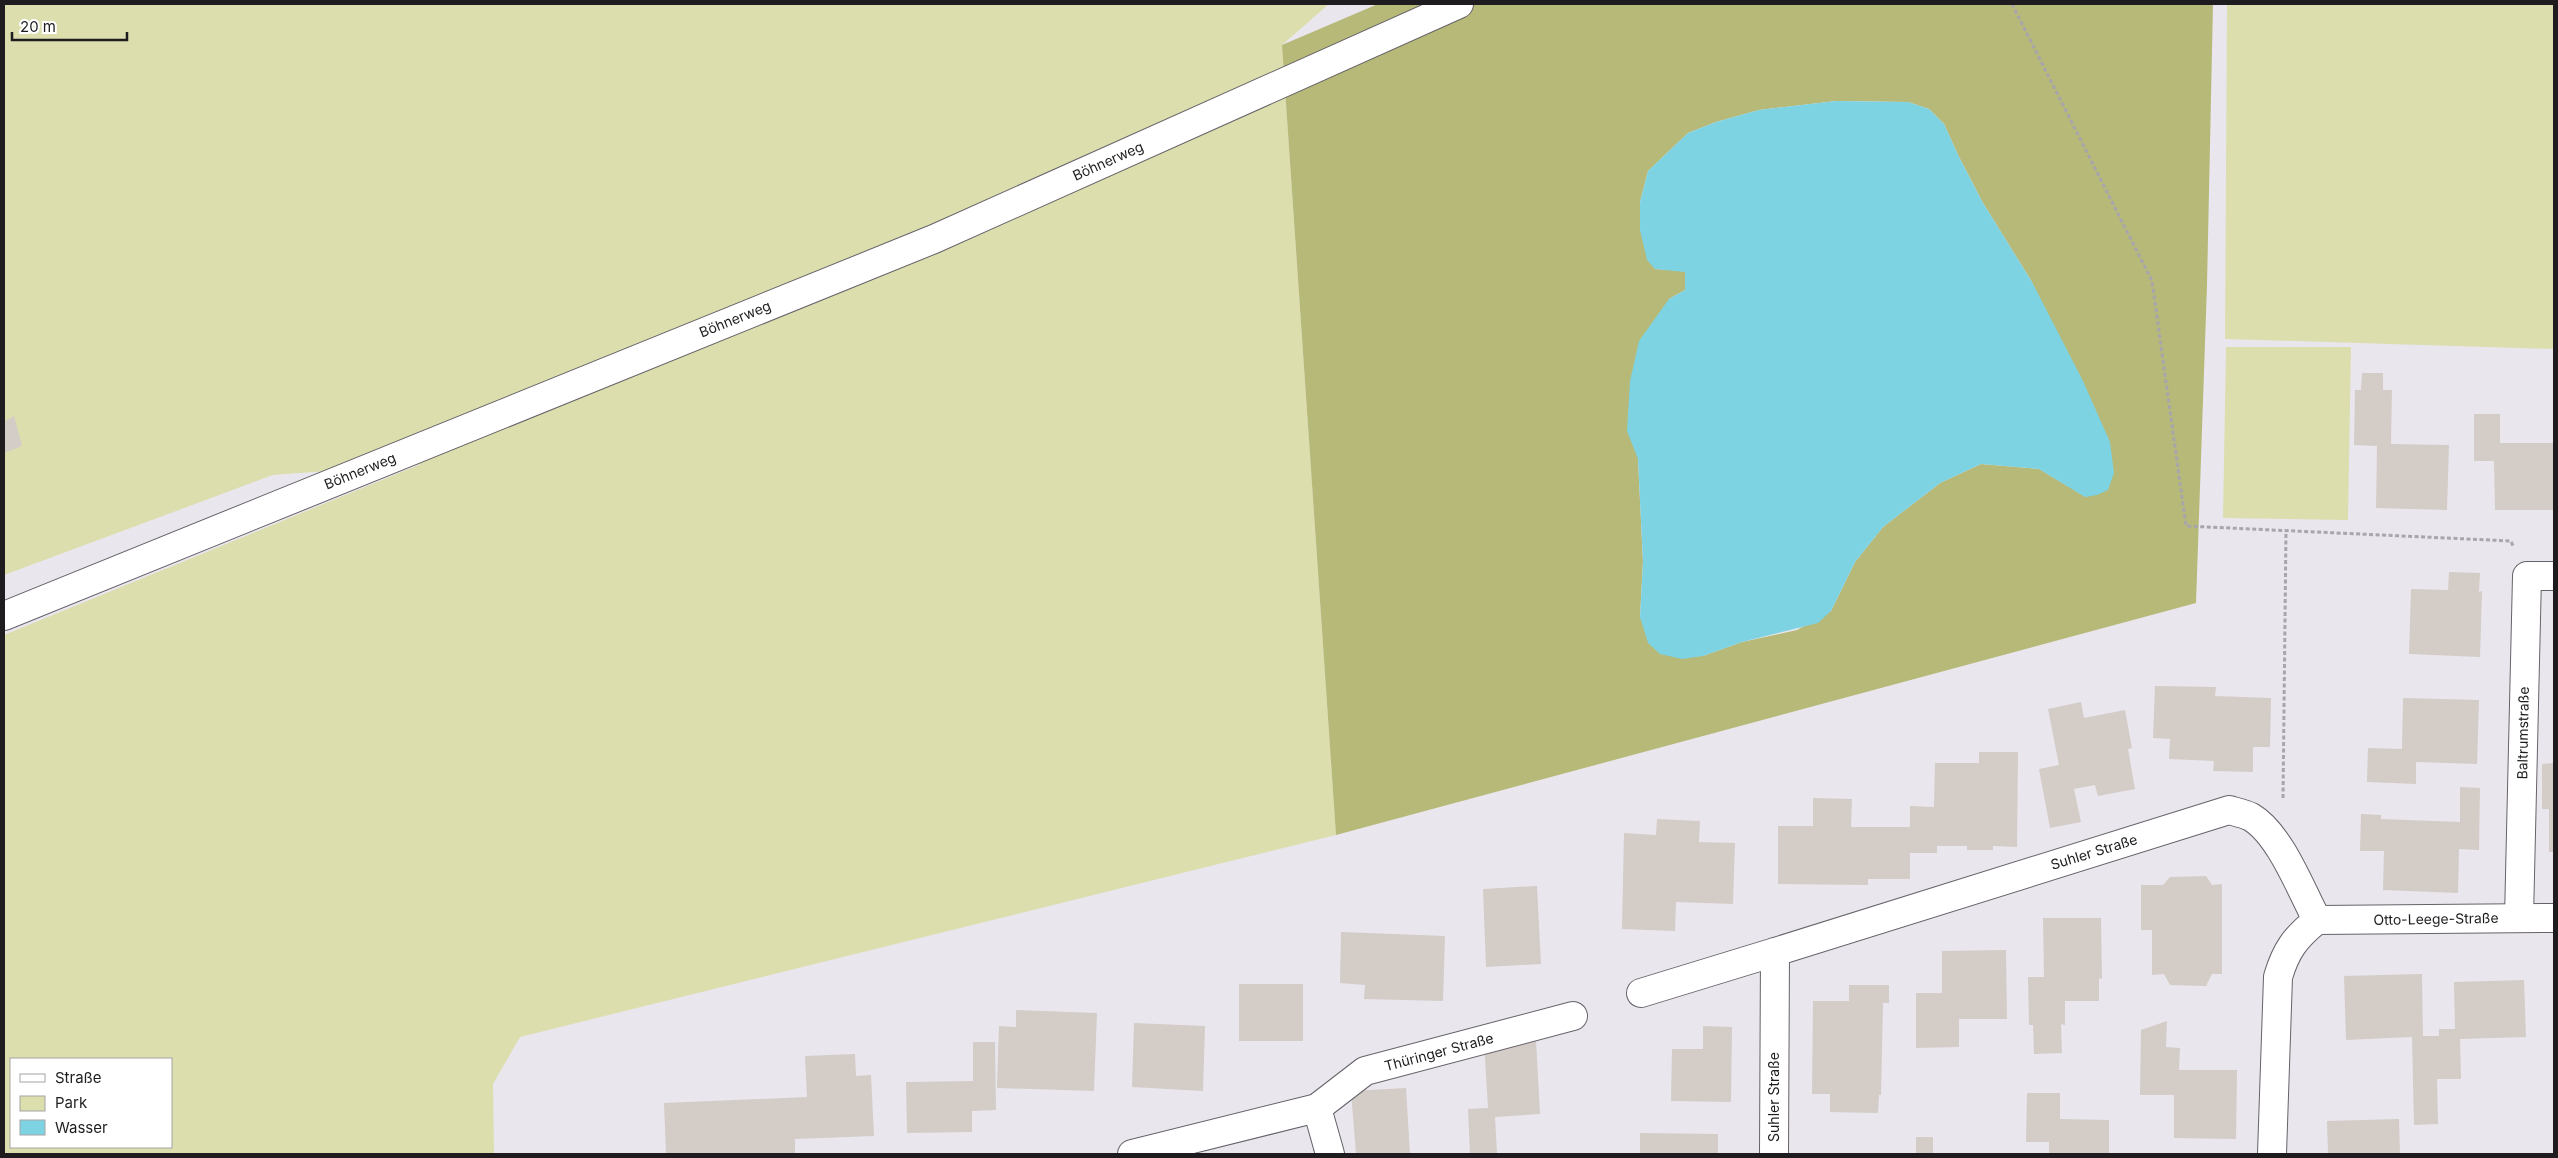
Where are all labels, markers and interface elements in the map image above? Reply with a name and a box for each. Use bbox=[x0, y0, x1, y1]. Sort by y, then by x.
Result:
scale bar bbox=[12, 10, 128, 42]
text: 20 m bbox=[20, 17, 56, 36]
street label: Böhnerweg bbox=[1070, 137, 1146, 184]
street label: Böhnerweg bbox=[697, 296, 773, 341]
street label: Böhnerweg bbox=[322, 448, 398, 493]
street label: Baltrumstraße bbox=[2513, 686, 2532, 780]
street label: Suhler Straße bbox=[2048, 830, 2139, 873]
street label: Otto-Leege-Straße bbox=[2373, 909, 2499, 928]
street label: Thüringer Straße bbox=[1382, 1029, 1495, 1074]
street label: Suhler Straße bbox=[1765, 1052, 1782, 1142]
legend bbox=[10, 1058, 172, 1148]
text: Straße bbox=[55, 1068, 102, 1087]
text: Park bbox=[55, 1093, 88, 1112]
text: Wasser bbox=[55, 1118, 108, 1137]

